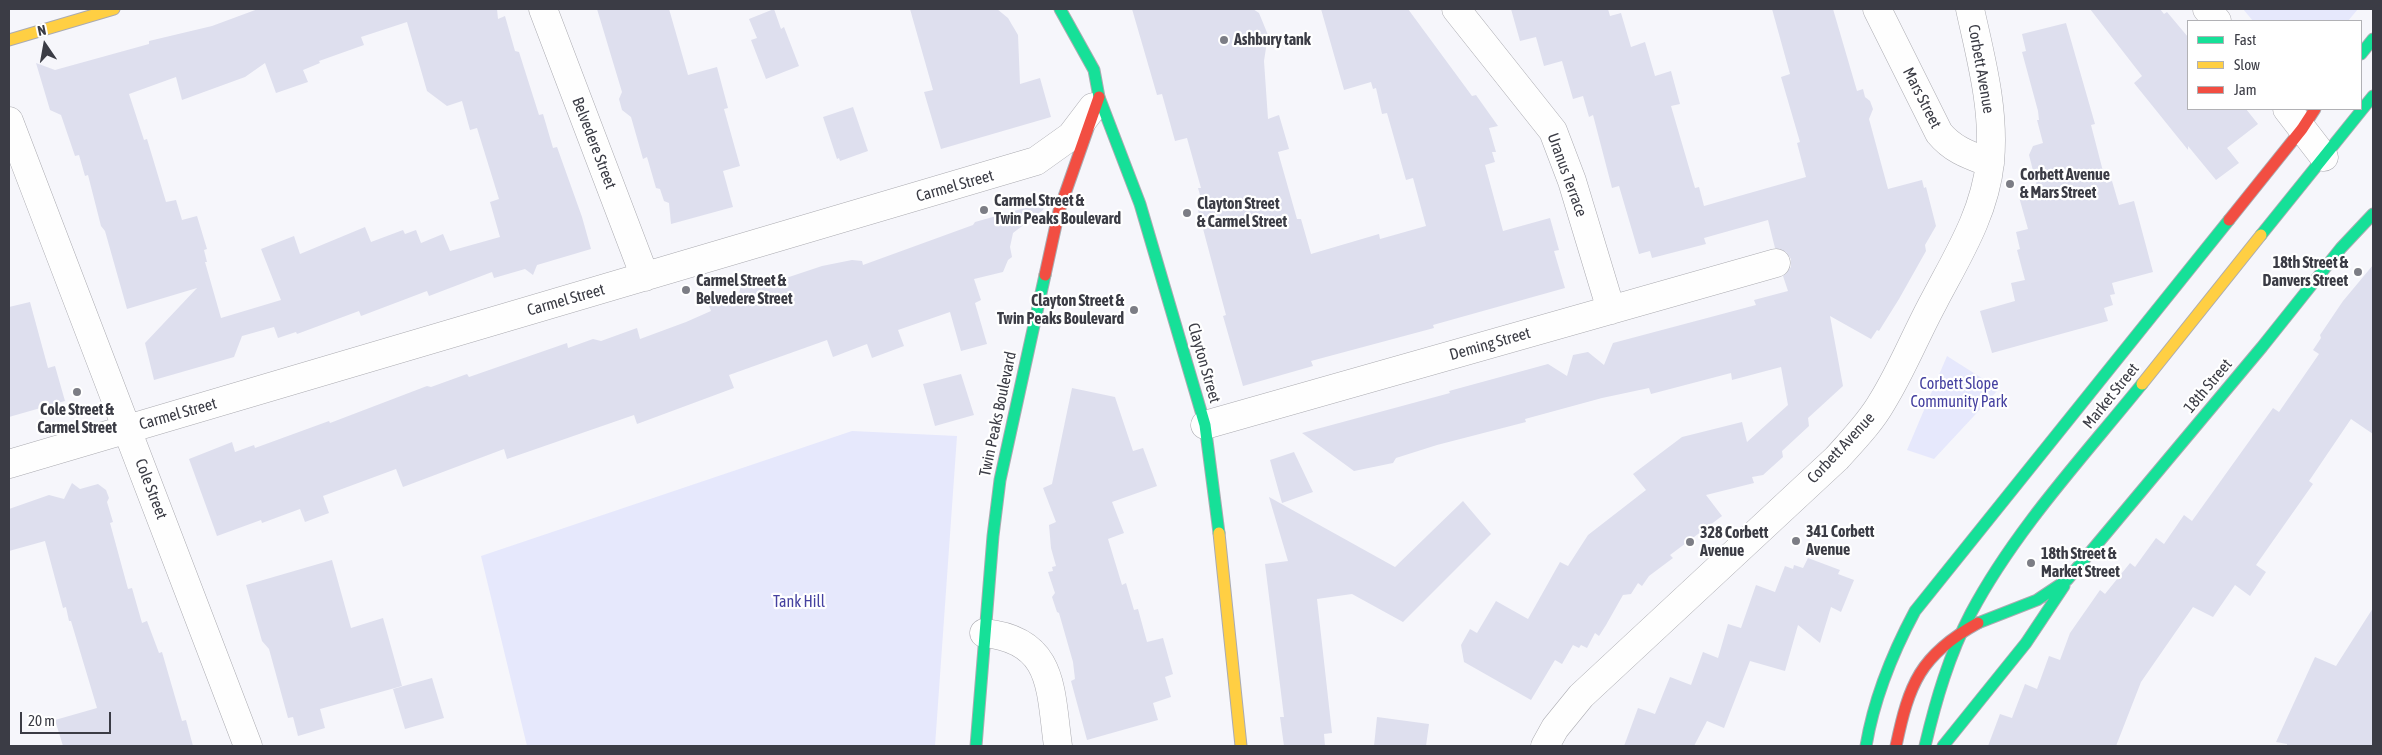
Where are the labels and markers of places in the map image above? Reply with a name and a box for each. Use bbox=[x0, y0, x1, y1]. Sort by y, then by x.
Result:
place label: Ashbury tank bbox=[1234, 30, 1311, 50]
marker: Ashbury tank bbox=[1218, 34, 1230, 46]
place label: Corbett Avenue & Mars Street bbox=[2020, 165, 2110, 203]
marker: Corbett Avenue & Mars Street bbox=[2004, 178, 2016, 190]
place label: Carmel Street & Twin Peaks Boulevard bbox=[994, 191, 1121, 229]
place label: Clayton Street & Carmel Street bbox=[1197, 194, 1287, 232]
marker: Carmel Street & Twin Peaks Boulevard bbox=[978, 204, 990, 216]
marker: Clayton Street & Carmel Street bbox=[1181, 207, 1193, 219]
place label: 18th Street & Danvers Street bbox=[2262, 253, 2348, 291]
marker: 18th Street & Danvers Street bbox=[2352, 266, 2364, 278]
place label: Carmel Street & Belvedere Street bbox=[696, 271, 793, 309]
marker: Carmel Street & Belvedere Street bbox=[680, 284, 692, 296]
place label: Clayton Street & Twin Peaks Boulevard bbox=[997, 291, 1124, 329]
marker: Clayton Street & Twin Peaks Boulevard bbox=[1128, 304, 1140, 316]
marker: Cole Street & Carmel Street bbox=[71, 386, 83, 398]
place label: Cole Street & Carmel Street bbox=[37, 400, 117, 438]
place label: 341 Corbett Avenue bbox=[1806, 522, 1874, 560]
place label: 328 Corbett Avenue bbox=[1700, 523, 1768, 561]
marker: 341 Corbett Avenue bbox=[1790, 535, 1802, 547]
marker: 328 Corbett Avenue bbox=[1684, 536, 1696, 548]
place label: 18th Street & Market Street bbox=[2041, 544, 2120, 582]
marker: 18th Street & Market Street bbox=[2025, 557, 2037, 569]

